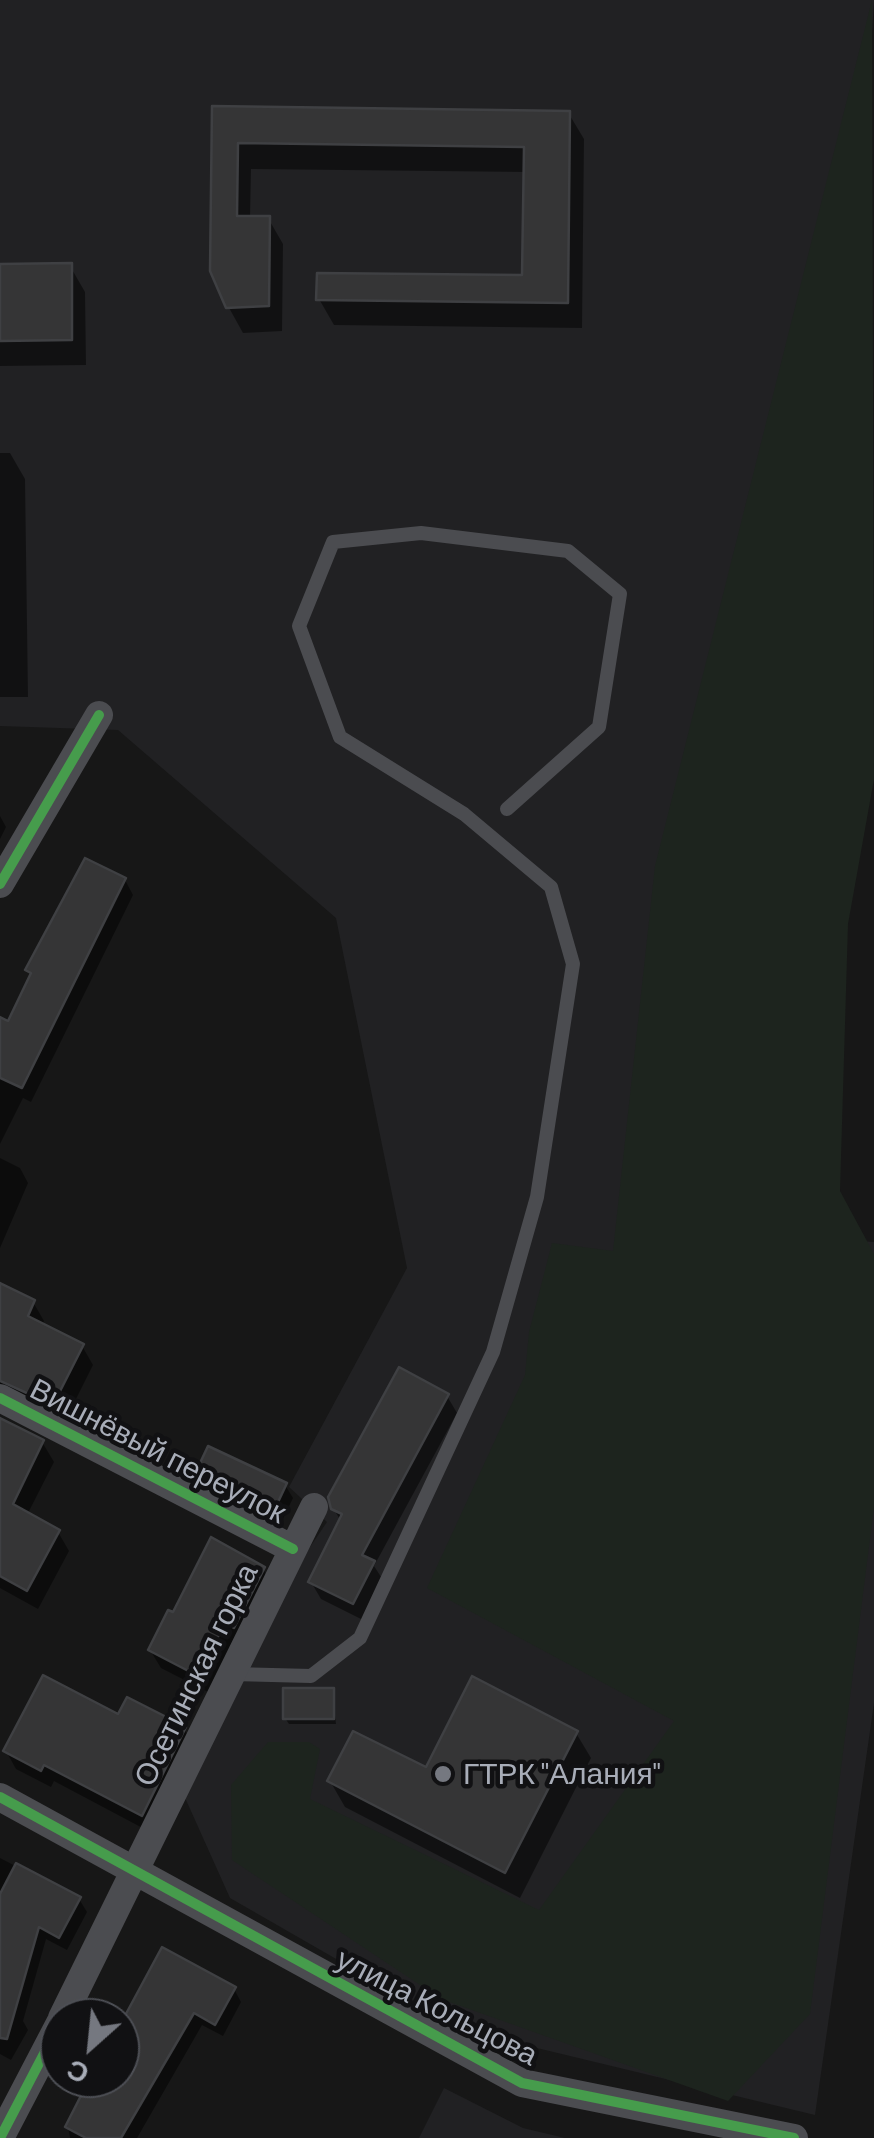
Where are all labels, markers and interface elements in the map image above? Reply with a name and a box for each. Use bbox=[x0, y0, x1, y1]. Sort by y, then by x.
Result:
street label: Вишнёвый переулок bbox=[24, 1371, 292, 1531]
street label: Осетинская горка bbox=[127, 1558, 265, 1792]
place label: ГТРК "Алания" bbox=[463, 1756, 661, 1792]
marker: ГТРК "Алания" bbox=[432, 1763, 454, 1785]
street label: улица Кольцова bbox=[330, 1941, 544, 2073]
north arrow bbox=[40, 1998, 140, 2098]
text: С bbox=[61, 2053, 94, 2093]

